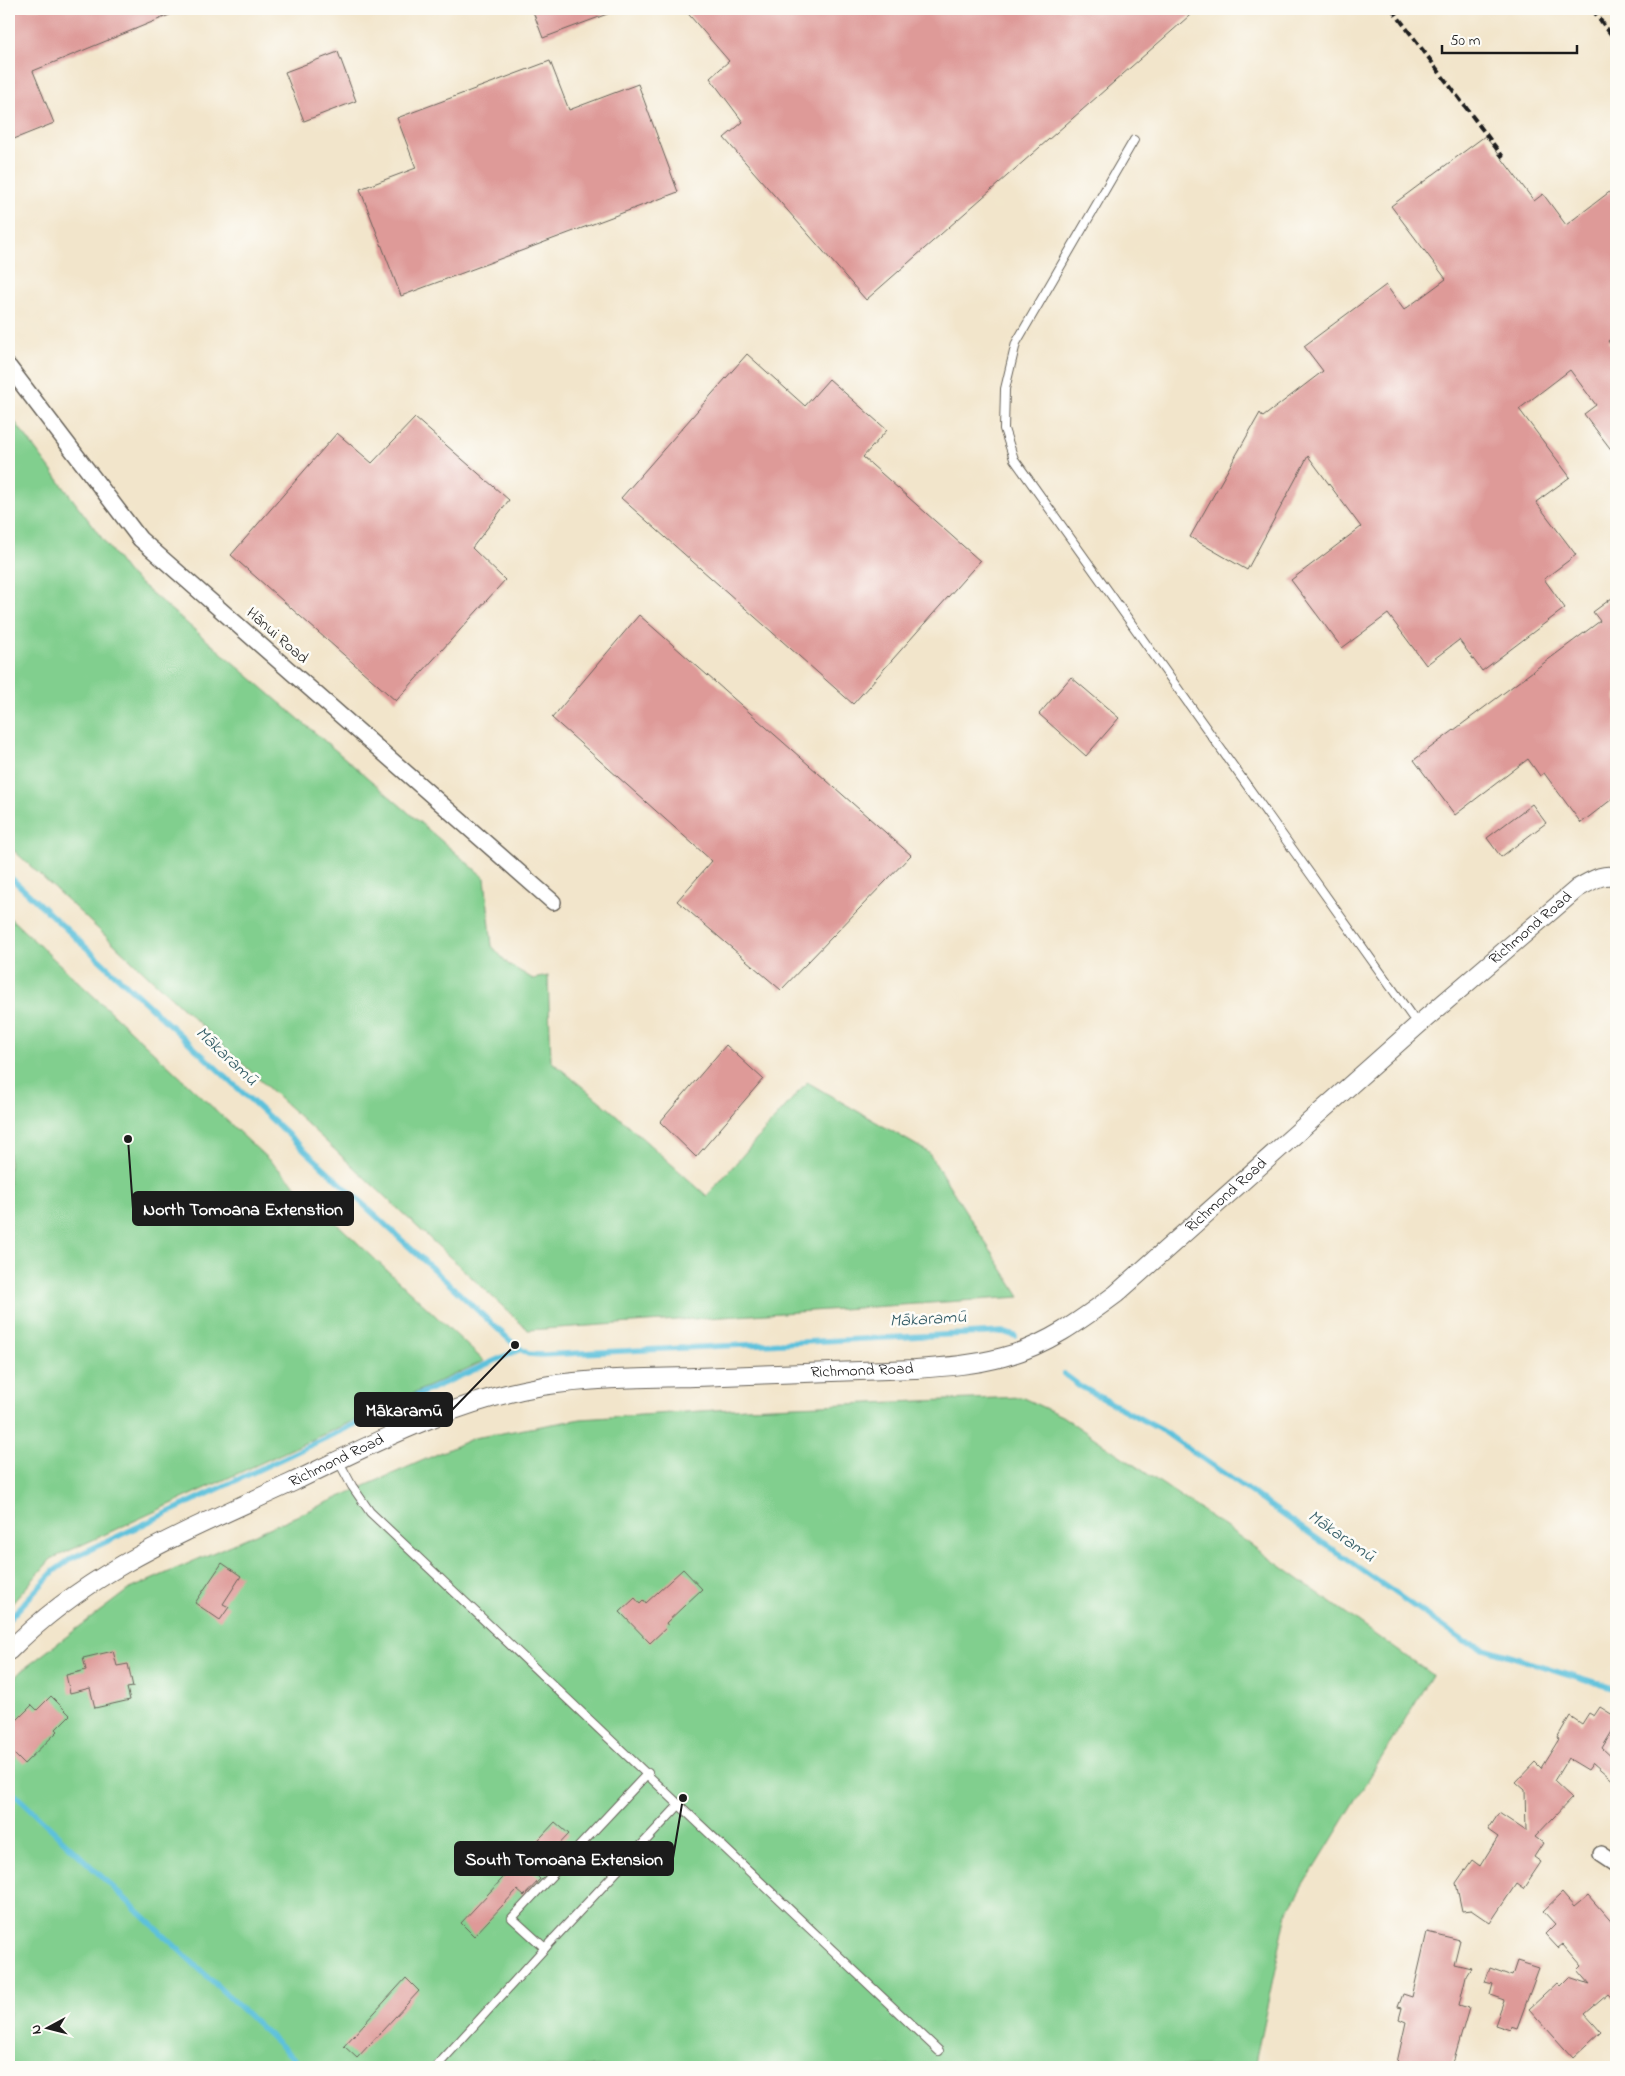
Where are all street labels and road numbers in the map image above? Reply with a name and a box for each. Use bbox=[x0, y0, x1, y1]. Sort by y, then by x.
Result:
street label: Hānui Road bbox=[240, 602, 314, 670]
street label: Richmond Road bbox=[1484, 886, 1578, 971]
street label: Richmond Road bbox=[1180, 1152, 1273, 1239]
street label: Richmond Road bbox=[810, 1357, 914, 1385]
street label: Richmond Road bbox=[285, 1428, 388, 1494]

